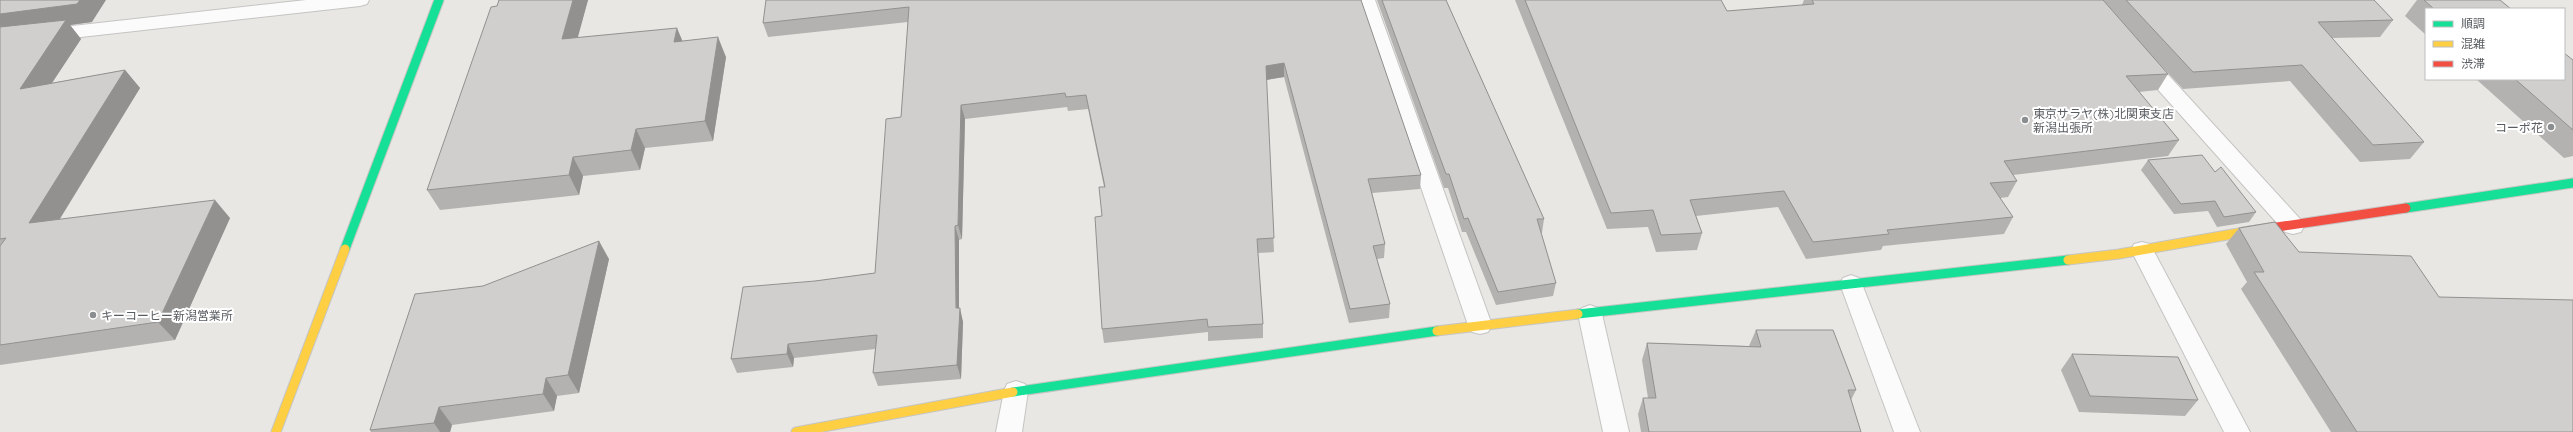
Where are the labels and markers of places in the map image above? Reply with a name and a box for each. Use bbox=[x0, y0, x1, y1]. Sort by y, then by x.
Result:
place label: 東京サラヤ(株)北関東支店 新潟出張所 bbox=[2033, 106, 2174, 135]
marker: 東京サラヤ(株)北関東支店 新潟出張所 bbox=[2020, 115, 2030, 125]
place label: コーポ花 bbox=[2495, 120, 2543, 135]
marker: コーポ花 bbox=[2546, 122, 2556, 132]
place label: キーコーヒー新潟営業所 bbox=[101, 308, 233, 323]
marker: キーコーヒー新潟営業所 bbox=[88, 310, 98, 320]

